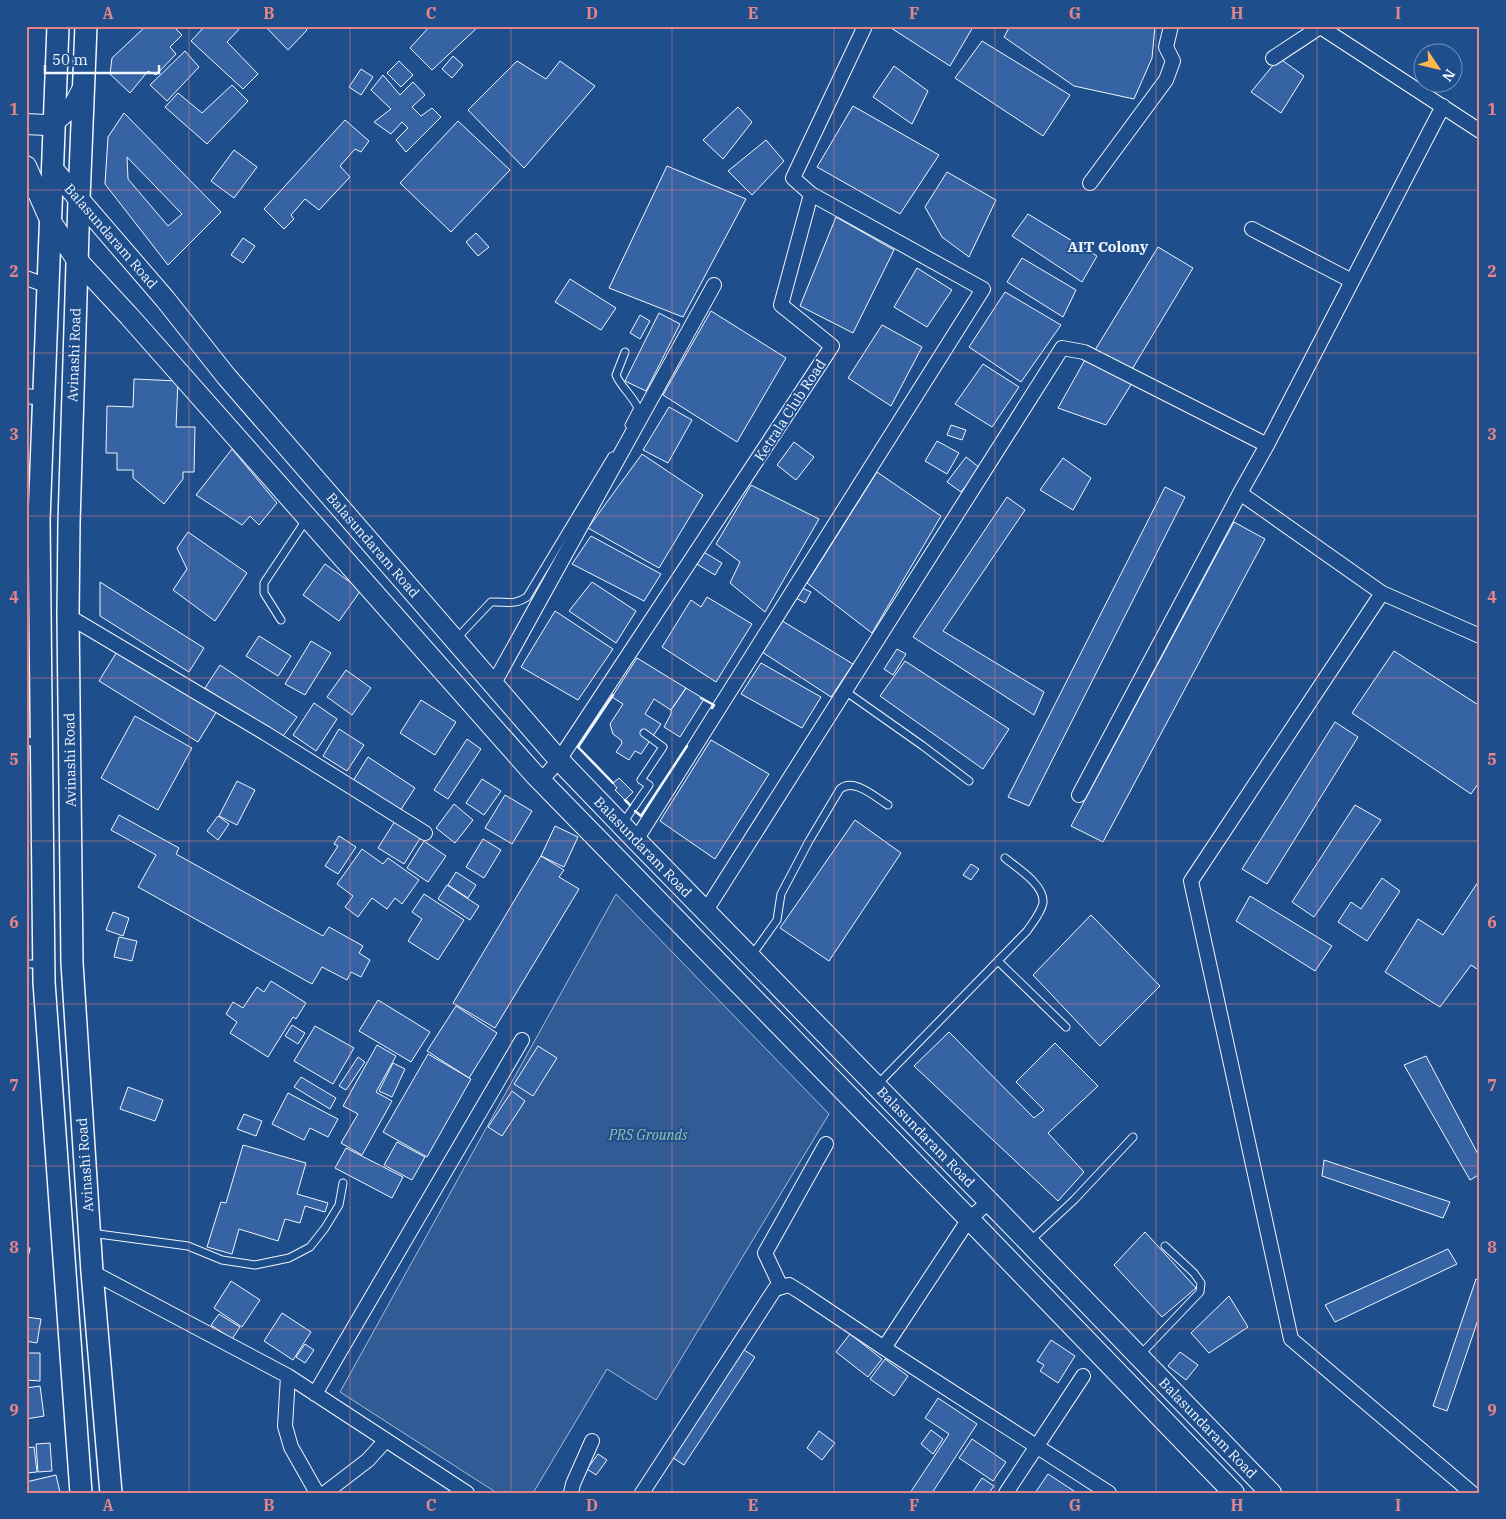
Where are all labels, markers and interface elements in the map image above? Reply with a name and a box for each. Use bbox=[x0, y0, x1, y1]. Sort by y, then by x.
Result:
text: A bbox=[102, 3, 114, 23]
text: B bbox=[263, 3, 275, 23]
text: C bbox=[426, 3, 436, 23]
text: D bbox=[586, 3, 598, 23]
text: E bbox=[748, 3, 758, 23]
text: F bbox=[909, 3, 919, 23]
text: G bbox=[1069, 3, 1081, 23]
text: H bbox=[1231, 3, 1244, 23]
text: I bbox=[1395, 3, 1401, 23]
scale bar bbox=[45, 42, 159, 74]
north arrow bbox=[1414, 42, 1464, 92]
text: 50 m bbox=[52, 50, 88, 69]
text: N bbox=[1438, 66, 1459, 85]
text: 1 bbox=[9, 99, 19, 119]
text: 1 bbox=[1487, 99, 1497, 119]
street label: Balasundaram Road bbox=[60, 180, 162, 293]
district label: AIT Colony bbox=[1068, 237, 1149, 256]
text: 2 bbox=[9, 261, 19, 281]
text: 2 bbox=[1487, 261, 1497, 281]
street label: Avinashi Road bbox=[63, 307, 85, 402]
street label: Ketrala Club Road bbox=[750, 355, 830, 464]
text: 3 bbox=[9, 424, 19, 444]
text: 3 bbox=[1487, 424, 1497, 444]
street label: Balasundaram Road bbox=[322, 489, 424, 602]
text: 4 bbox=[9, 587, 19, 607]
text: 4 bbox=[1487, 587, 1497, 607]
street label: Avinashi Road bbox=[60, 712, 80, 807]
text: 5 bbox=[9, 749, 19, 769]
text: 5 bbox=[1487, 749, 1497, 769]
street label: Balasundaram Road bbox=[590, 793, 696, 902]
text: 6 bbox=[9, 912, 19, 932]
text: 6 bbox=[1487, 912, 1497, 932]
text: 7 bbox=[9, 1075, 19, 1095]
text: 7 bbox=[1487, 1075, 1497, 1095]
street label: Balasundaram Road bbox=[873, 1083, 979, 1192]
street label: Avinashi Road bbox=[73, 1117, 97, 1213]
park label: PRS Grounds bbox=[608, 1126, 688, 1144]
text: 8 bbox=[9, 1237, 19, 1257]
text: 8 bbox=[1487, 1237, 1497, 1257]
street label: Balasundaram Road bbox=[1155, 1374, 1261, 1483]
text: 9 bbox=[9, 1400, 19, 1420]
text: 9 bbox=[1487, 1400, 1497, 1420]
text: A bbox=[102, 1495, 114, 1515]
text: B bbox=[263, 1495, 275, 1515]
text: C bbox=[426, 1495, 436, 1515]
text: D bbox=[586, 1495, 598, 1515]
text: E bbox=[748, 1495, 758, 1515]
text: F bbox=[909, 1495, 919, 1515]
text: G bbox=[1069, 1495, 1081, 1515]
text: H bbox=[1231, 1495, 1244, 1515]
text: I bbox=[1395, 1495, 1401, 1515]

